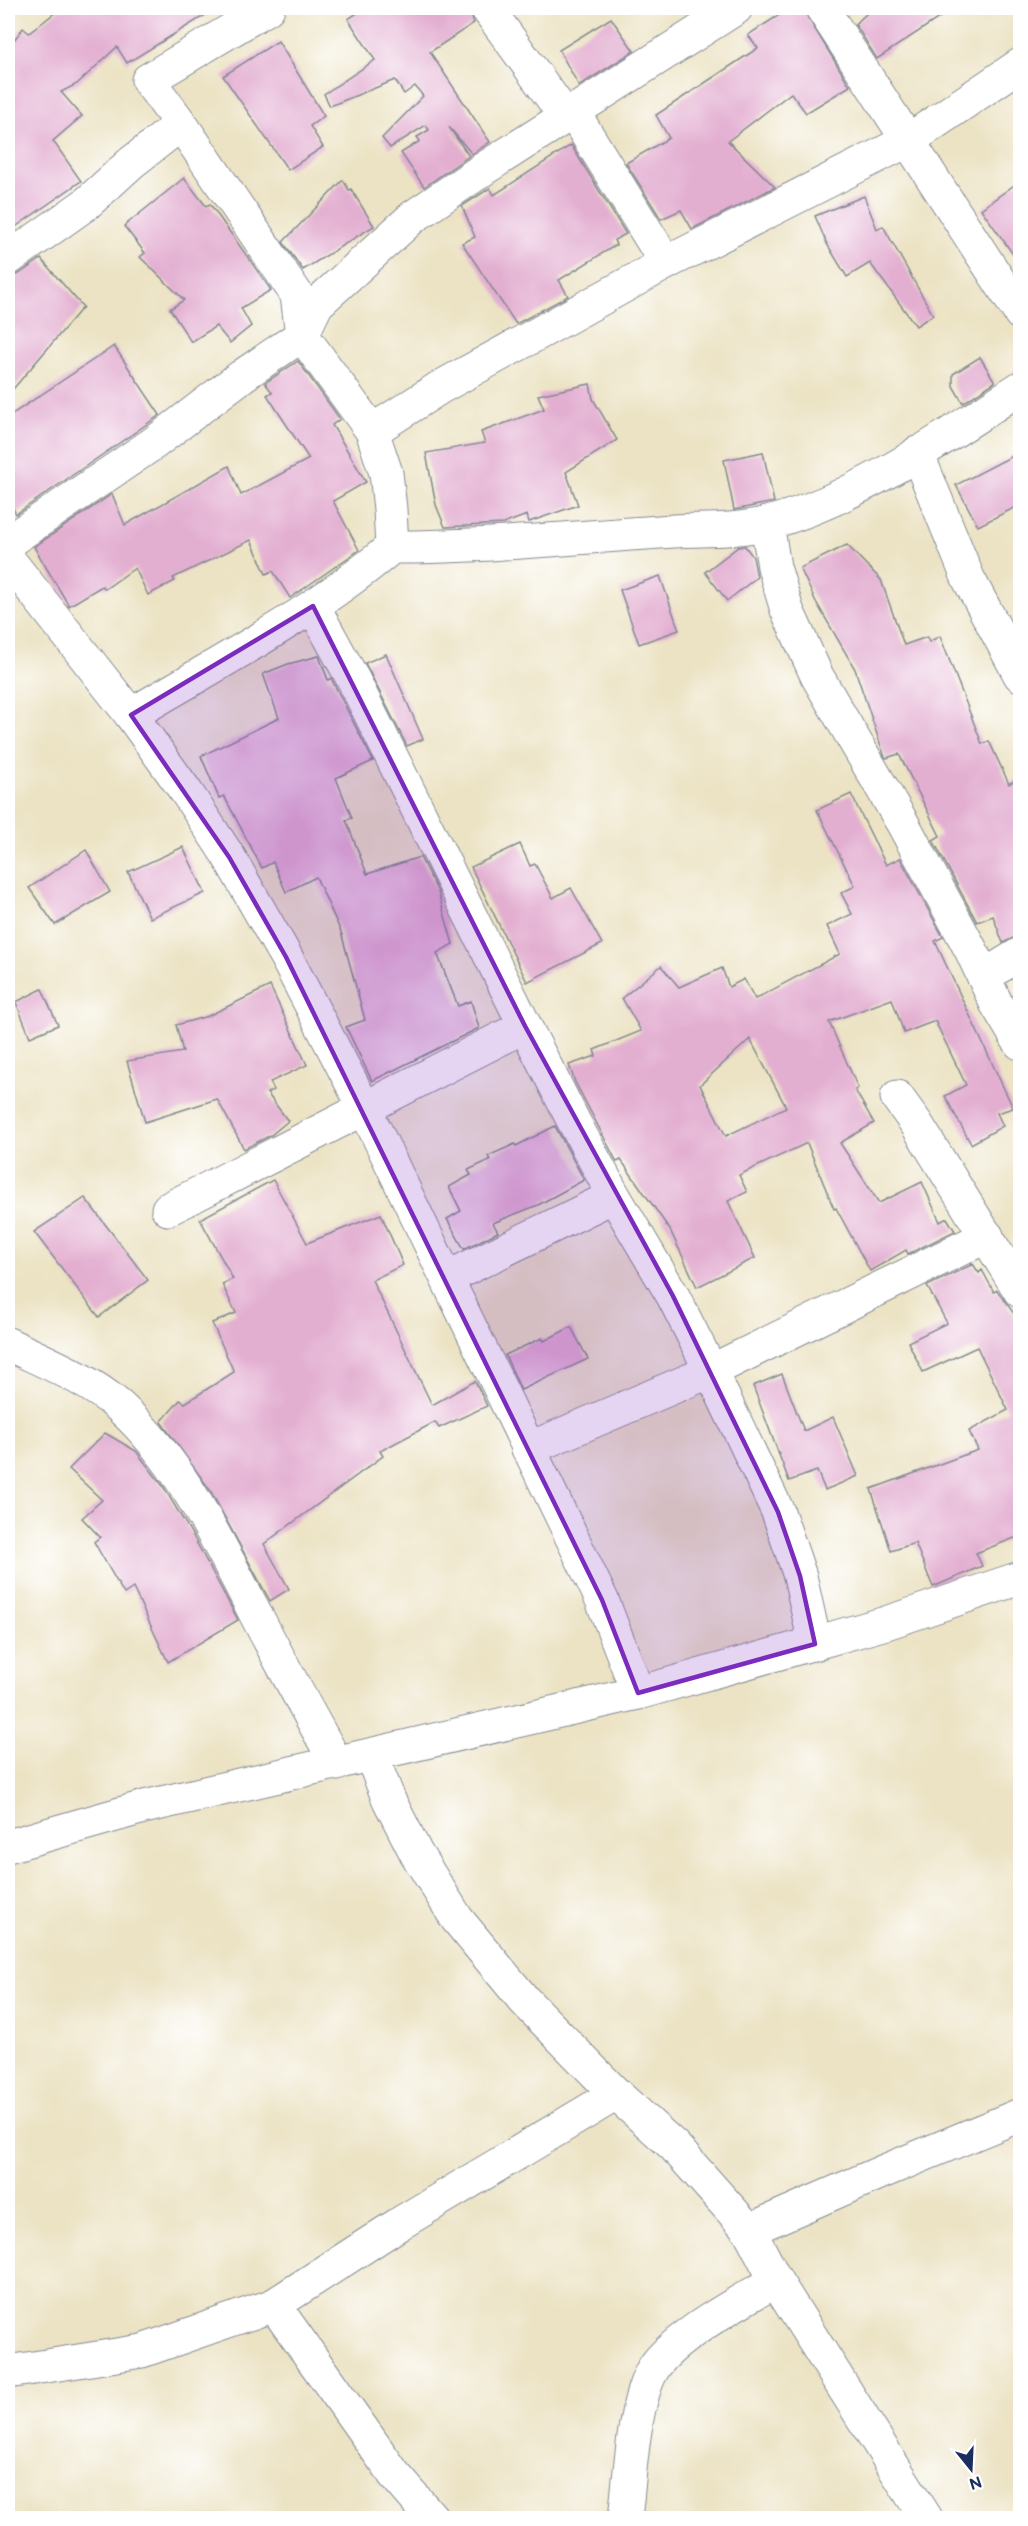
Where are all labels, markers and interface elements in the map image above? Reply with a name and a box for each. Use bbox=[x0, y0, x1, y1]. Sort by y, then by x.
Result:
north arrow bbox=[941, 2439, 1001, 2499]
text: N bbox=[967, 2471, 984, 2493]

